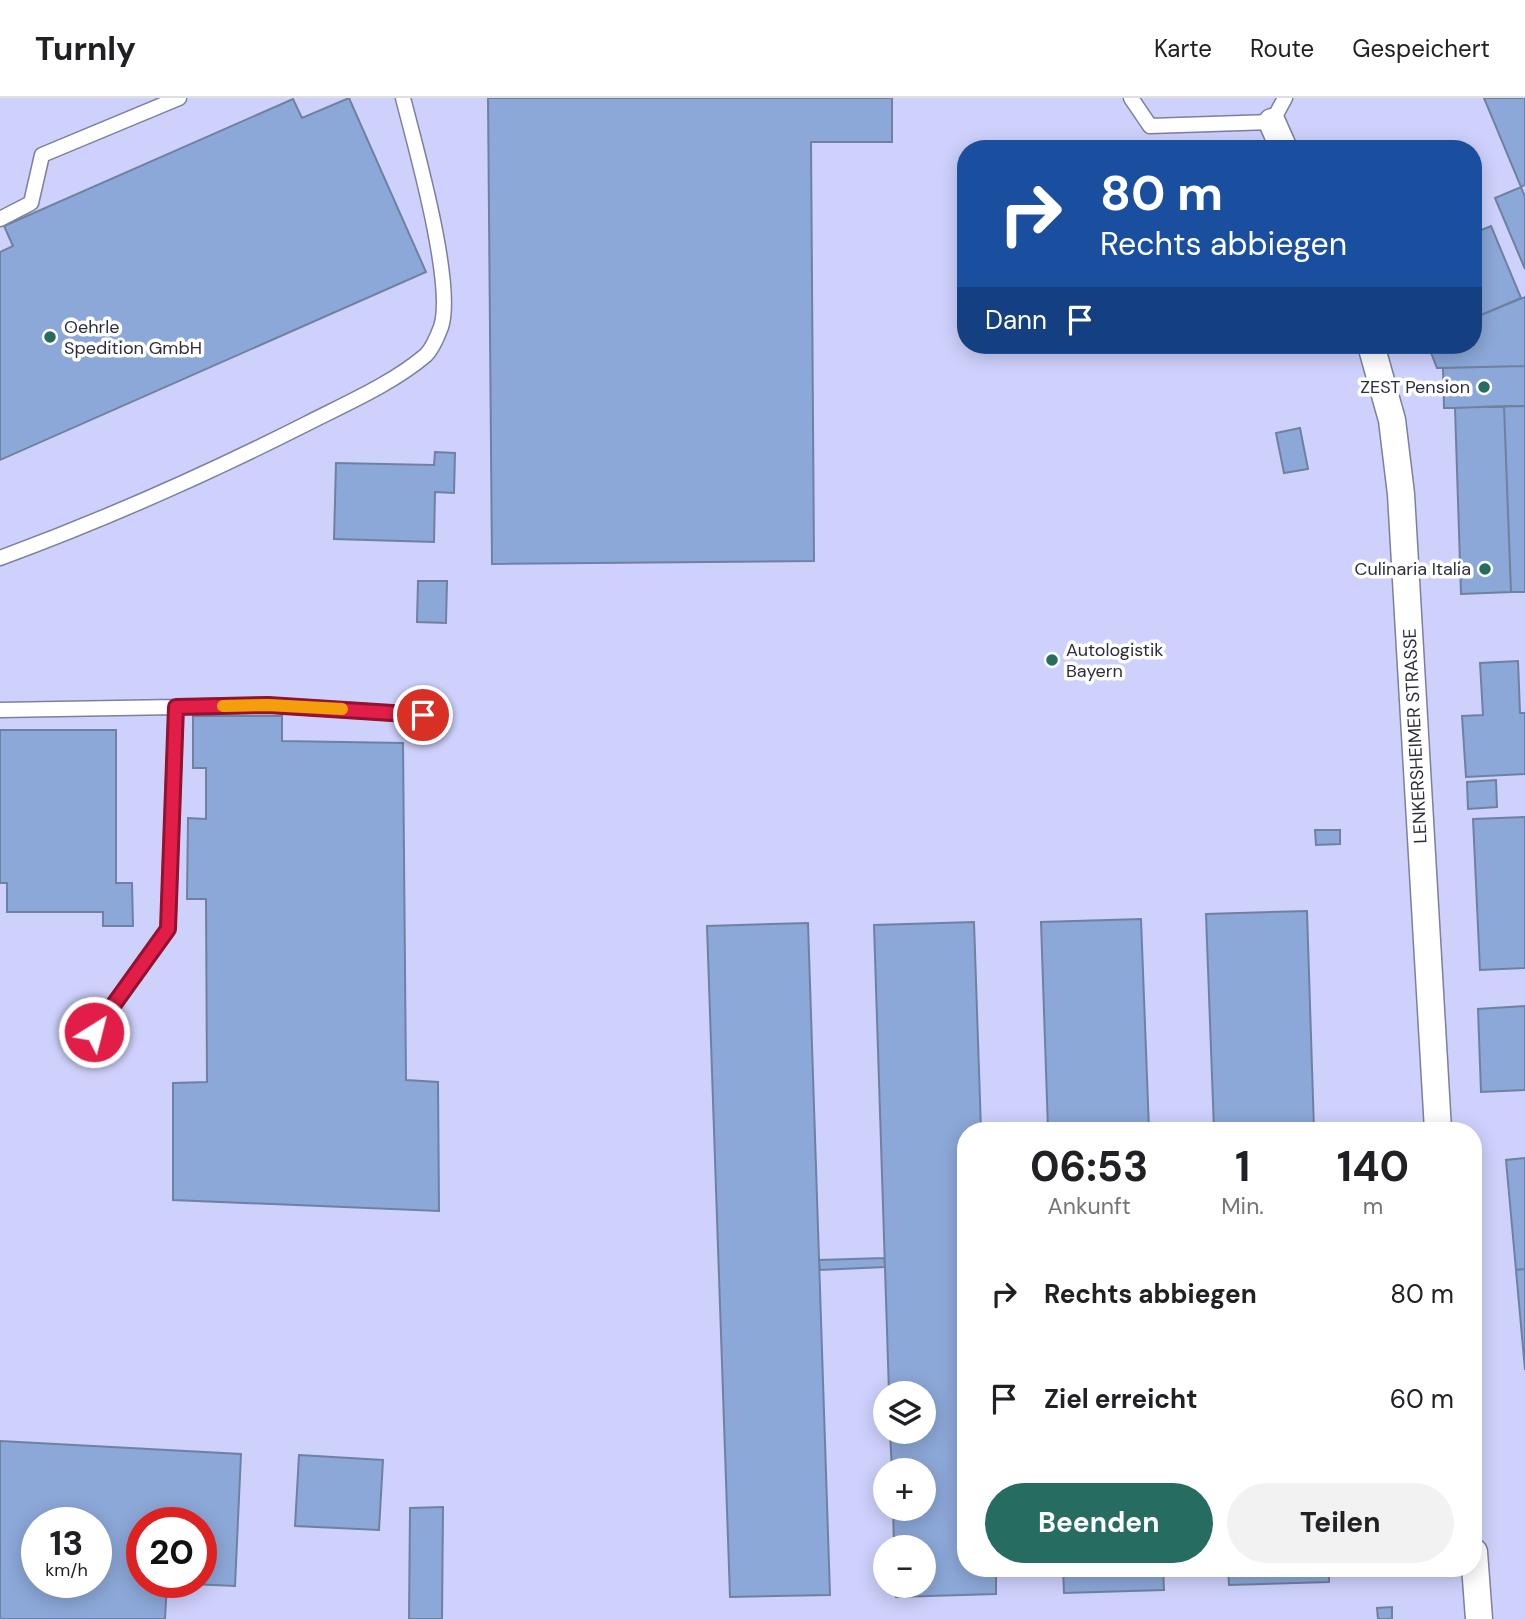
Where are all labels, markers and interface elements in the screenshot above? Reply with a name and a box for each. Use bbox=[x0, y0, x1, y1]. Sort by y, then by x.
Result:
text: Turnly bbox=[35, 27, 136, 70]
text: Karte bbox=[1154, 33, 1212, 64]
text: Route bbox=[1250, 33, 1314, 64]
text: Gespeichert bbox=[1352, 33, 1490, 64]
text: 80 m bbox=[1100, 161, 1223, 225]
icon: right bbox=[985, 168, 1076, 259]
text: Rechts abbiegen bbox=[1100, 223, 1347, 265]
icon: arrive bbox=[1061, 301, 1099, 339]
text: Dann bbox=[985, 303, 1047, 337]
place label: Oehrle Spedition GmbH bbox=[64, 315, 202, 360]
marker: Oehrle Spedition GmbH bbox=[42, 329, 58, 345]
place label: ZEST Pension bbox=[1360, 375, 1470, 399]
marker: ZEST Pension bbox=[1476, 379, 1492, 395]
place label: Culinaria Italia bbox=[1355, 557, 1471, 581]
marker: Culinaria Italia bbox=[1477, 561, 1493, 577]
street label: LENKERSHEIMER STRASSE bbox=[1397, 628, 1433, 844]
place label: Autologistik Bayern bbox=[1066, 638, 1163, 683]
marker: Autologistik Bayern bbox=[1044, 652, 1060, 668]
pin bbox=[393, 685, 453, 745]
icon: arrive bbox=[404, 696, 442, 734]
position arrow bbox=[57, 995, 131, 1069]
text: 06:53 bbox=[1030, 1139, 1148, 1194]
text: 1 bbox=[1235, 1139, 1250, 1194]
text: 140 bbox=[1337, 1139, 1409, 1194]
text: Ankunft bbox=[1047, 1191, 1131, 1221]
text: Min. bbox=[1221, 1191, 1264, 1221]
text: m bbox=[1363, 1191, 1383, 1221]
icon: right bbox=[985, 1275, 1023, 1313]
text: Rechts abbiegen bbox=[1044, 1277, 1257, 1311]
text: 80 m bbox=[1390, 1277, 1454, 1311]
icon: arrive bbox=[985, 1380, 1023, 1418]
map controls bbox=[873, 1381, 936, 1598]
button: layers bbox=[873, 1381, 936, 1444]
text: Ziel erreicht bbox=[1044, 1382, 1197, 1416]
text: 60 m bbox=[1390, 1382, 1454, 1416]
button: + bbox=[873, 1458, 936, 1521]
button: Beenden bbox=[985, 1483, 1213, 1563]
button: Teilen bbox=[1227, 1483, 1454, 1563]
speed limit sign: 20 bbox=[126, 1507, 217, 1598]
text: 13 bbox=[50, 1520, 83, 1566]
button: − bbox=[873, 1535, 936, 1598]
text: km/h bbox=[45, 1558, 88, 1582]

